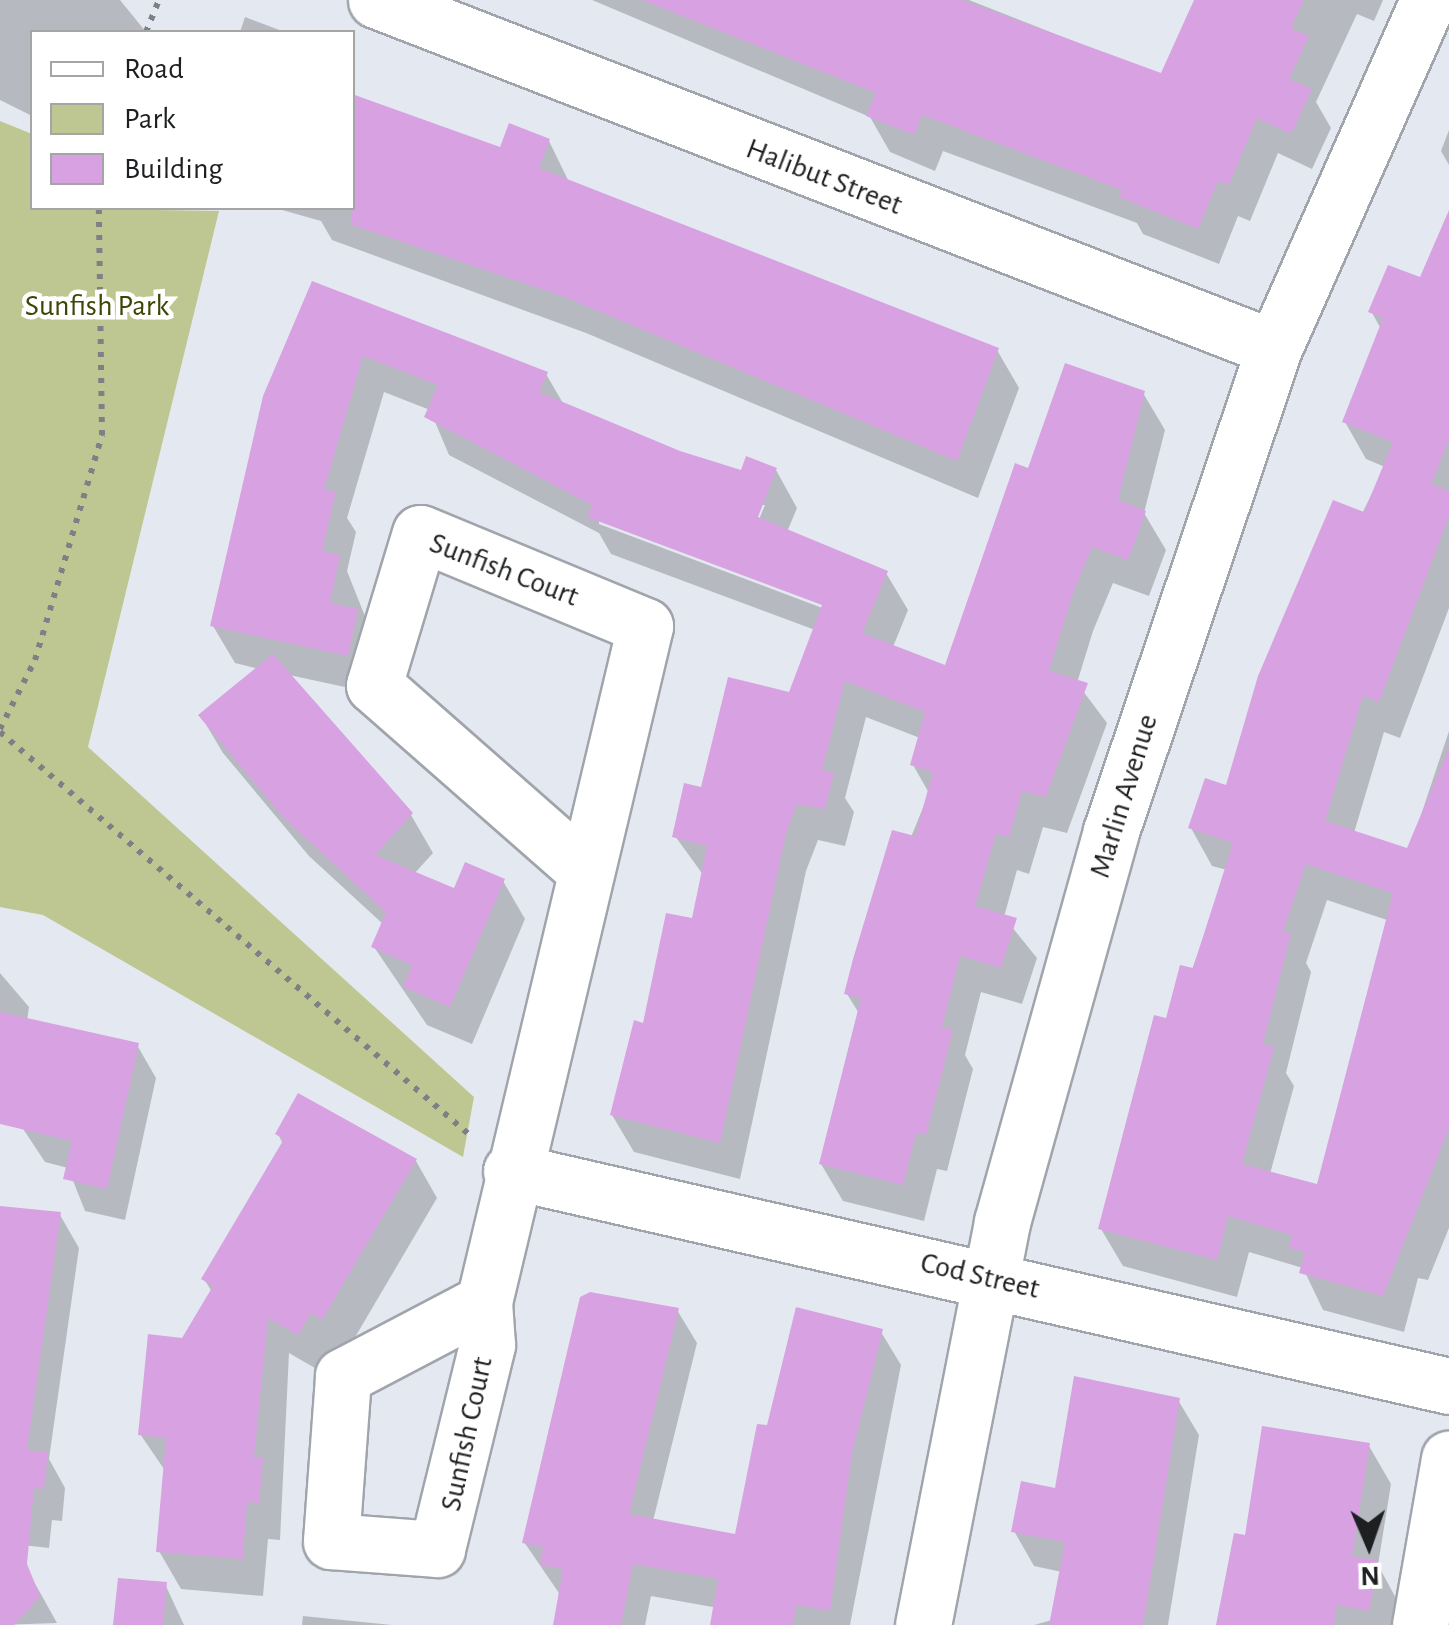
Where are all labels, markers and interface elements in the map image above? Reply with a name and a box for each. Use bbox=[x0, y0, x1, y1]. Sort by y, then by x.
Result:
legend bbox=[30, 30, 355, 210]
text: Road bbox=[124, 54, 184, 84]
text: Park bbox=[124, 104, 176, 134]
street label: Halibut Street bbox=[741, 131, 907, 223]
text: Building bbox=[124, 154, 223, 184]
park label: Sunfish Park bbox=[25, 288, 169, 324]
street label: Sunfish Court bbox=[424, 525, 584, 615]
street label: Marlin Avenue bbox=[1082, 710, 1166, 882]
street label: Cod Street bbox=[917, 1245, 1043, 1307]
street label: Sunfish Court bbox=[433, 1354, 501, 1514]
north arrow bbox=[1319, 1495, 1419, 1595]
text: N bbox=[1360, 1561, 1380, 1589]

